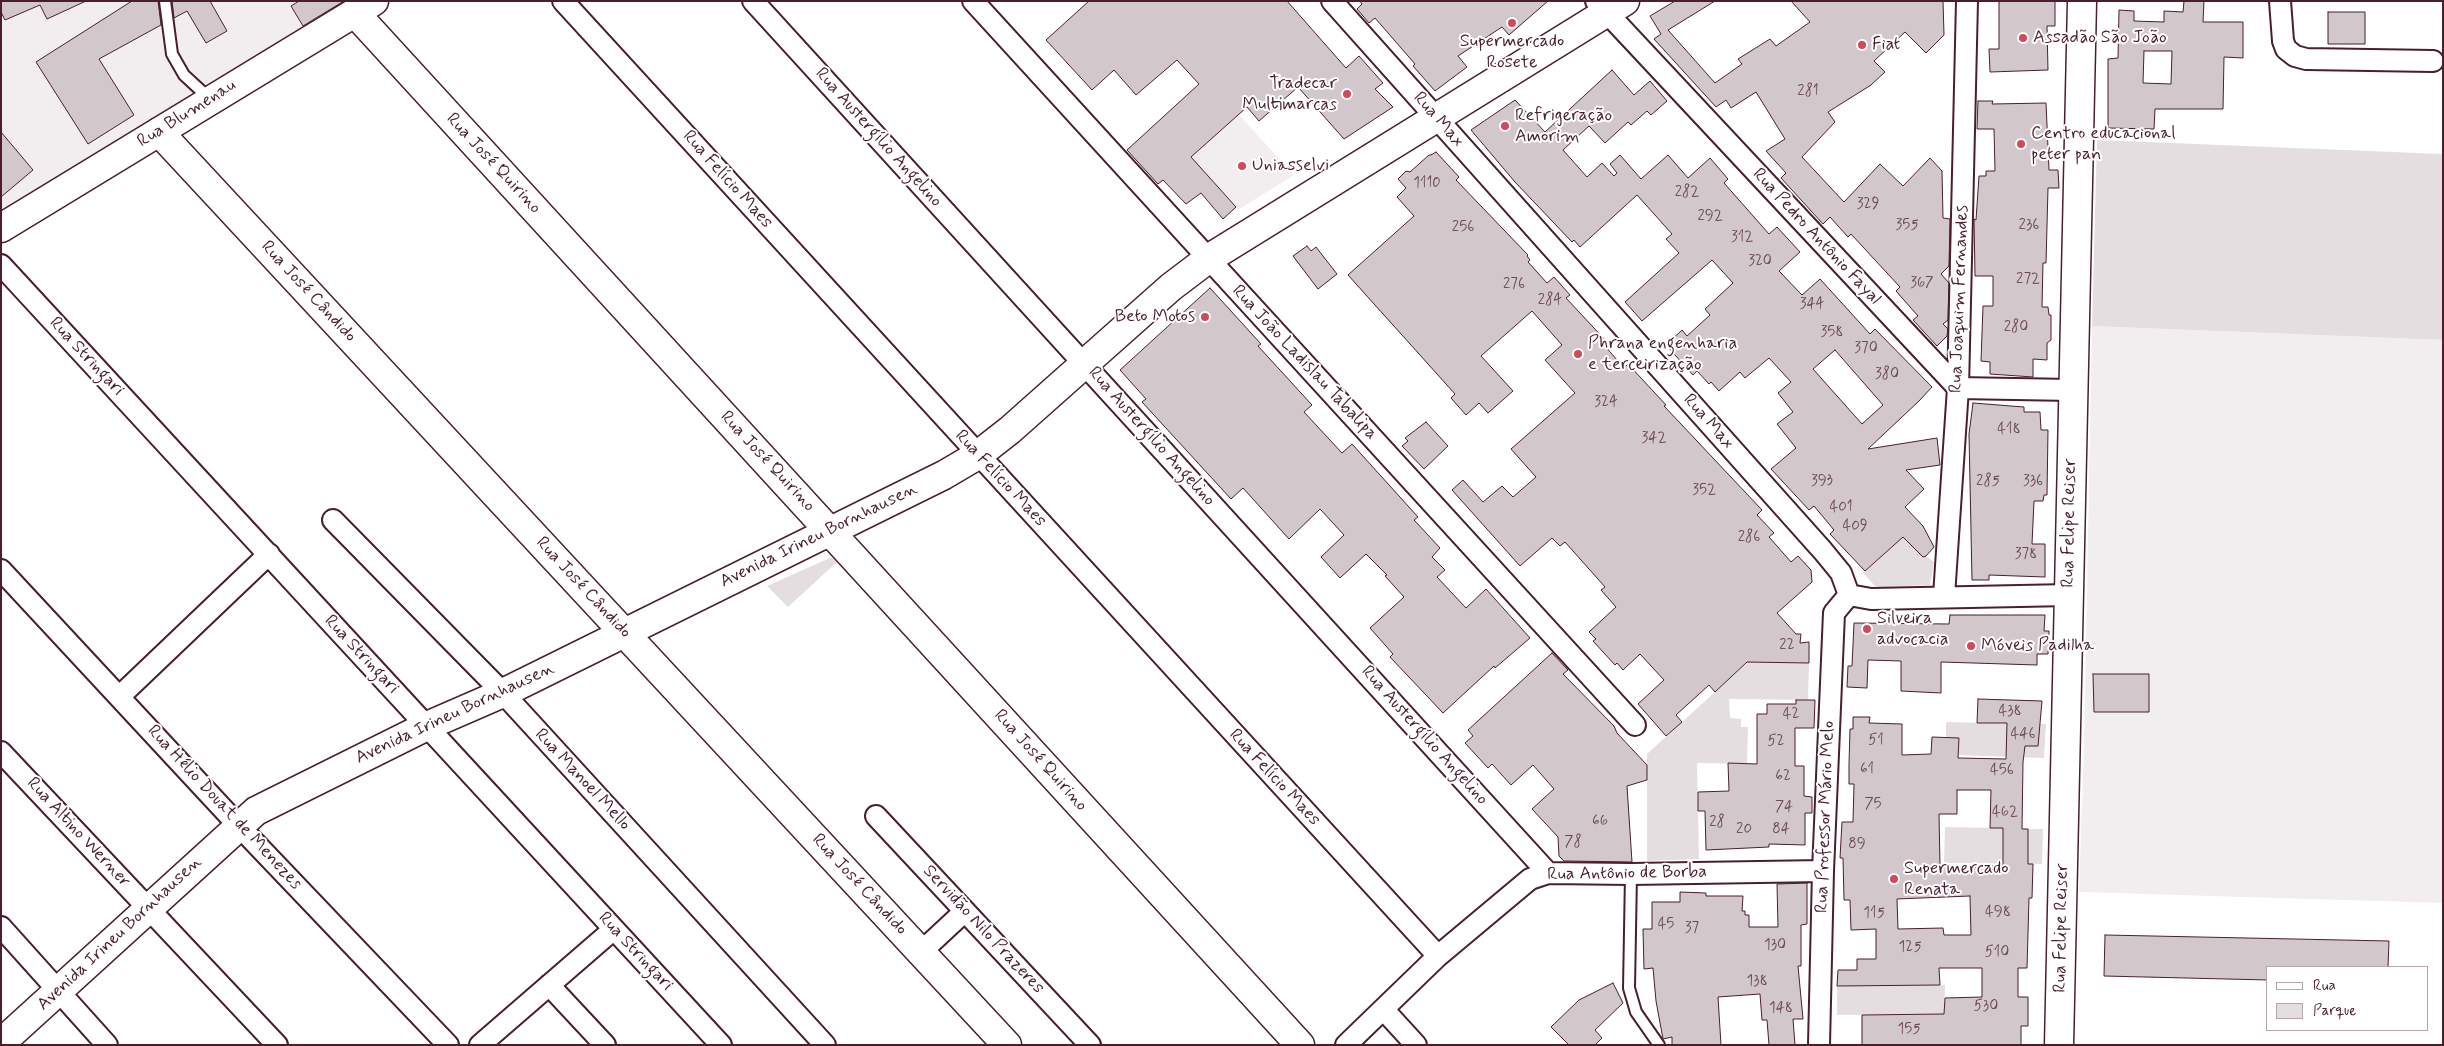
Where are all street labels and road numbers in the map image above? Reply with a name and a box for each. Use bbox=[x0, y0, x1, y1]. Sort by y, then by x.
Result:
street label: Rua Austergílio Angelino bbox=[810, 64, 946, 212]
street label: Rua Blumenau bbox=[134, 75, 240, 153]
street label: Rua Max bbox=[1408, 88, 1468, 152]
street label: Rua José Quirino bbox=[441, 109, 545, 219]
street label: Rua Felício Maes bbox=[677, 126, 777, 234]
street label: Rua Pedro Antônio Fayal bbox=[1747, 164, 1885, 310]
street label: Rua Joaquim Fernandes bbox=[1946, 205, 1974, 393]
street label: Rua José Cândido bbox=[256, 237, 360, 347]
street label: Rua João Ladislau Tabalipa bbox=[1227, 281, 1381, 445]
street label: Rua Stringari bbox=[44, 313, 128, 401]
street label: Rua Austergílio Angelino bbox=[1083, 363, 1219, 511]
street label: Rua Max bbox=[1678, 390, 1738, 454]
street label: Rua José Quirino bbox=[715, 407, 819, 517]
street label: Rua Felício Maes bbox=[950, 426, 1050, 532]
street label: Rua Felipe Reiser bbox=[2058, 458, 2082, 588]
street label: Avenida Irineu Bornhausen bbox=[717, 479, 921, 593]
street label: Rua José Cândido bbox=[531, 533, 635, 643]
street label: Rua Stringari bbox=[319, 611, 403, 699]
street label: Avenida Irineu Bornhausen bbox=[352, 658, 558, 770]
street label: Rua Austergílio Angelino bbox=[1356, 662, 1492, 810]
street label: Rua José Quirino bbox=[989, 706, 1091, 816]
street label: Rua Professor Mário Melo bbox=[1812, 720, 1840, 914]
street label: Rua Hélio Douat de Menezes bbox=[142, 721, 306, 895]
street label: Rua Manoel Mello bbox=[529, 725, 635, 835]
street label: Rua Felício Maes bbox=[1224, 725, 1324, 831]
street label: Rua Altino Werner bbox=[21, 773, 135, 893]
street label: Rua José Cândido bbox=[807, 830, 911, 940]
street label: Avenida Irineu Bornhausen bbox=[33, 852, 207, 1016]
street label: Servidão Nilo Prazeres bbox=[918, 861, 1048, 999]
street label: Rua Antônio de Borba bbox=[1547, 862, 1707, 886]
street label: Rua Felipe Reiser bbox=[2050, 863, 2074, 993]
street label: Rua Stringari bbox=[593, 908, 677, 996]

